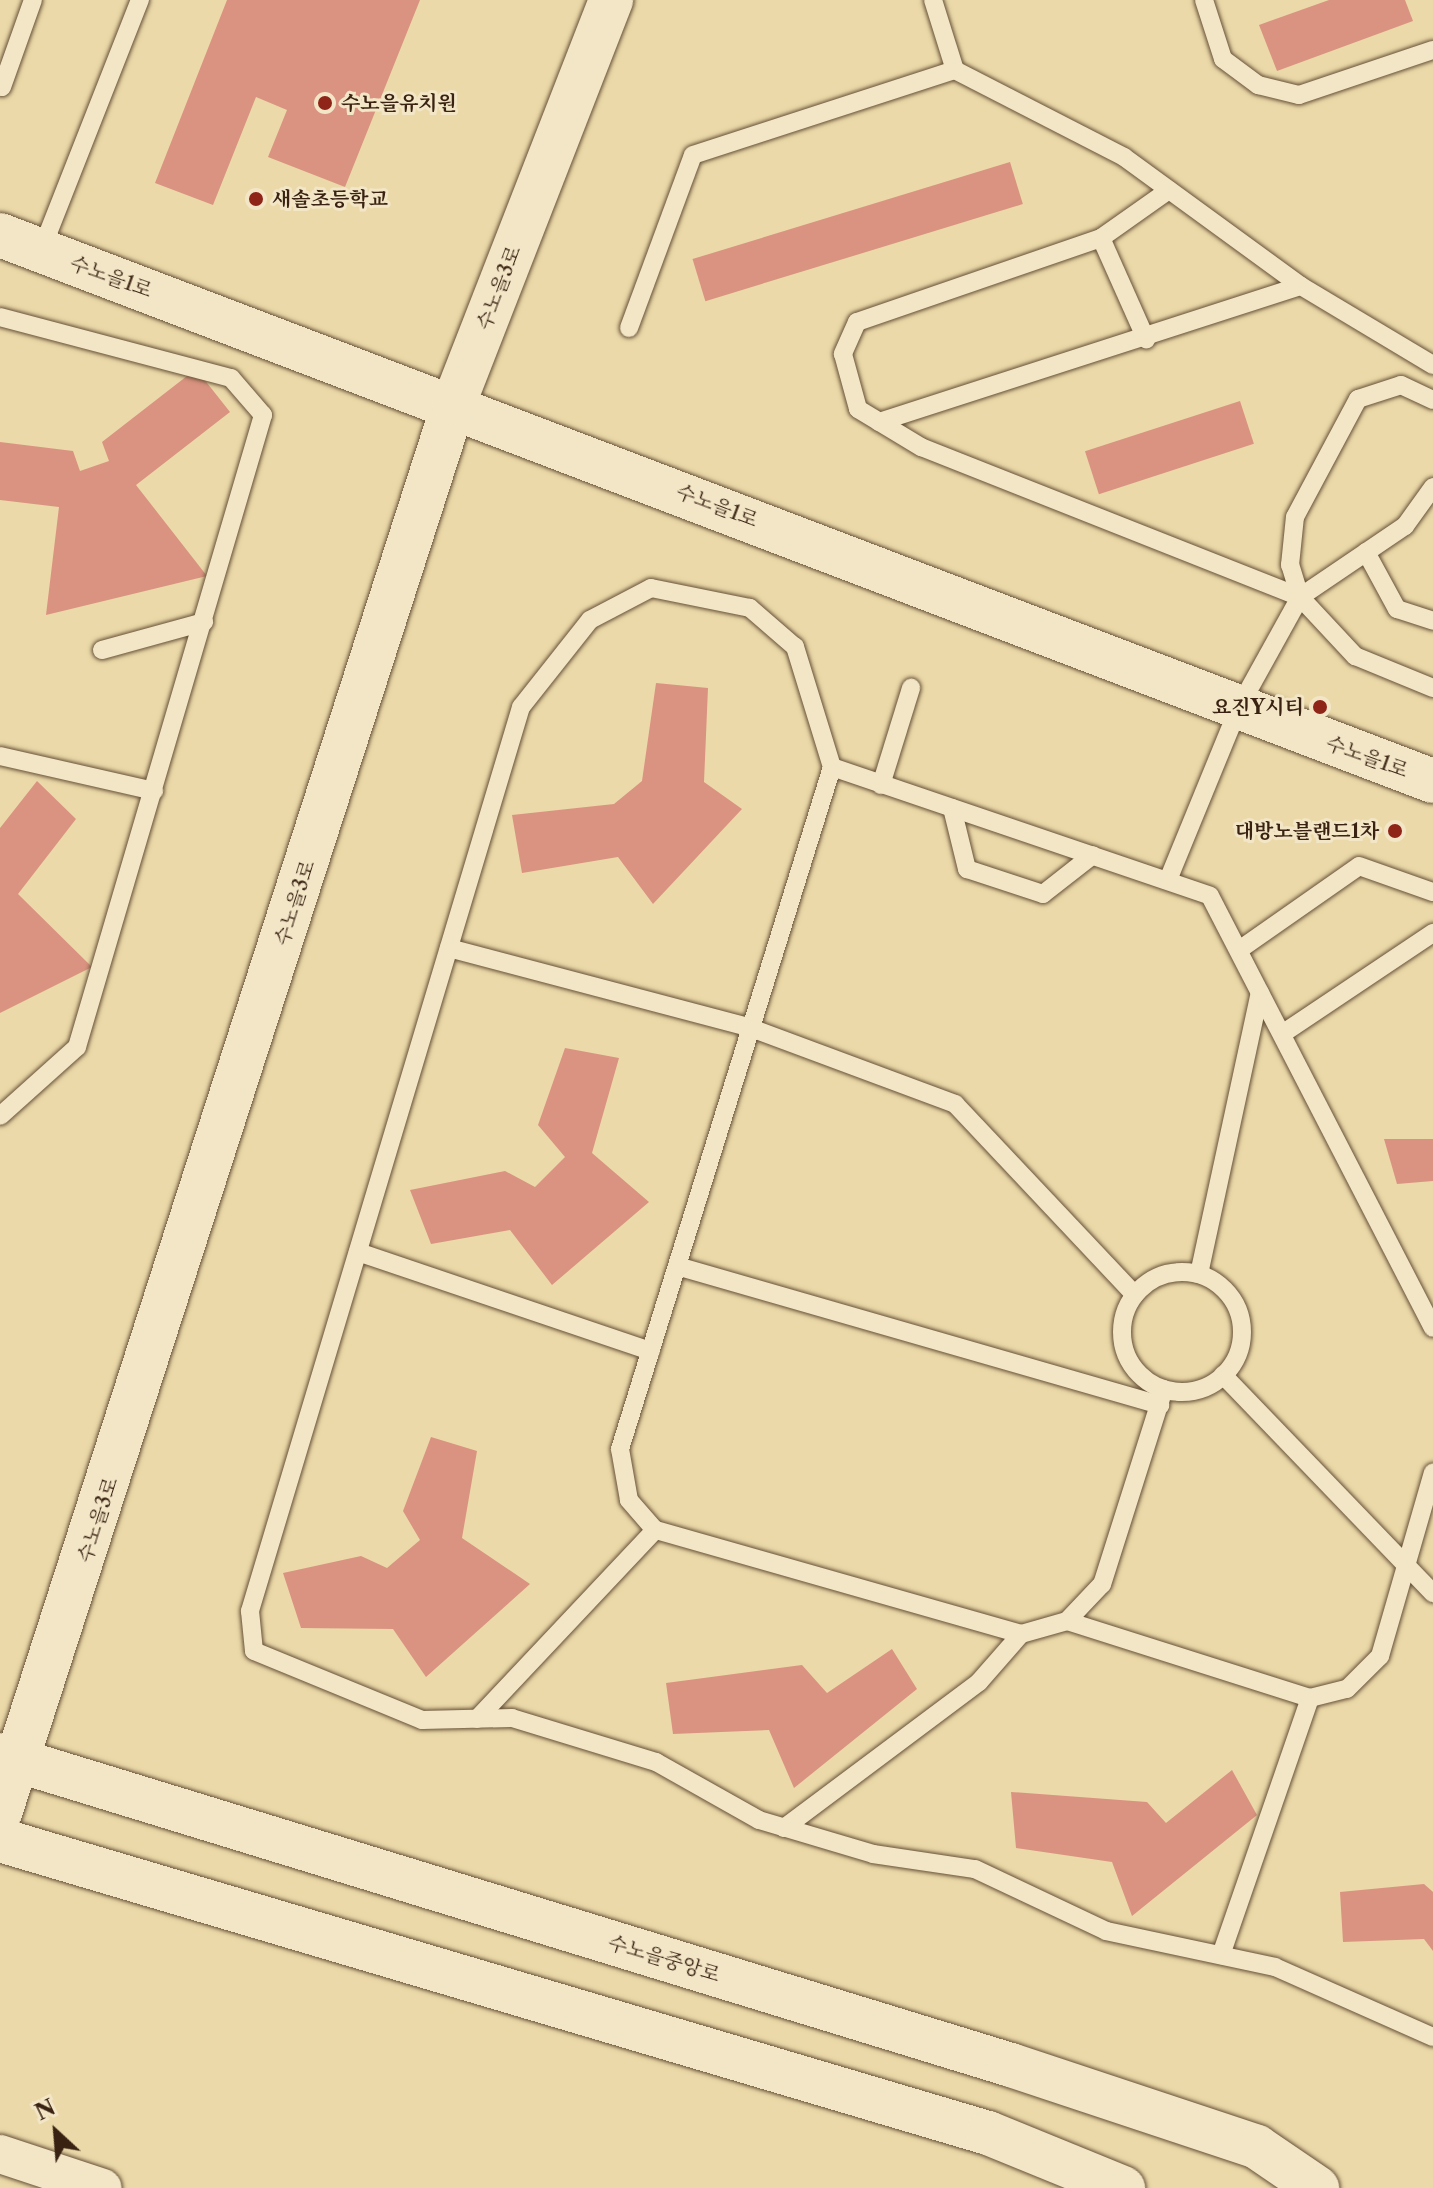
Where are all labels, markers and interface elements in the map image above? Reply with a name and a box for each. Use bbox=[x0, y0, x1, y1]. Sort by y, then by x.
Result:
place label: 수노을유치원 bbox=[341, 91, 457, 115]
marker: 수노을유치원 bbox=[316, 94, 334, 112]
place label: 새솔초등학교 bbox=[272, 187, 388, 211]
marker: 새솔초등학교 bbox=[247, 190, 265, 208]
street label: 수노을3로 bbox=[472, 242, 526, 334]
street label: 수노을1로 bbox=[67, 251, 155, 303]
street label: 수노을1로 bbox=[673, 479, 761, 533]
place label: 요진Y시티 bbox=[1212, 695, 1304, 719]
marker: 요진Y시티 bbox=[1311, 698, 1329, 716]
street label: 수노을1로 bbox=[1323, 731, 1411, 783]
place label: 대방노블랜드1차 bbox=[1235, 819, 1379, 843]
marker: 대방노블랜드1차 bbox=[1386, 822, 1404, 840]
street label: 수노을3로 bbox=[270, 857, 320, 949]
street label: 수노을3로 bbox=[73, 1474, 123, 1566]
street label: 수노을중앙로 bbox=[605, 1931, 723, 1987]
north arrow bbox=[16, 2092, 96, 2172]
text: N bbox=[31, 2094, 60, 2126]

